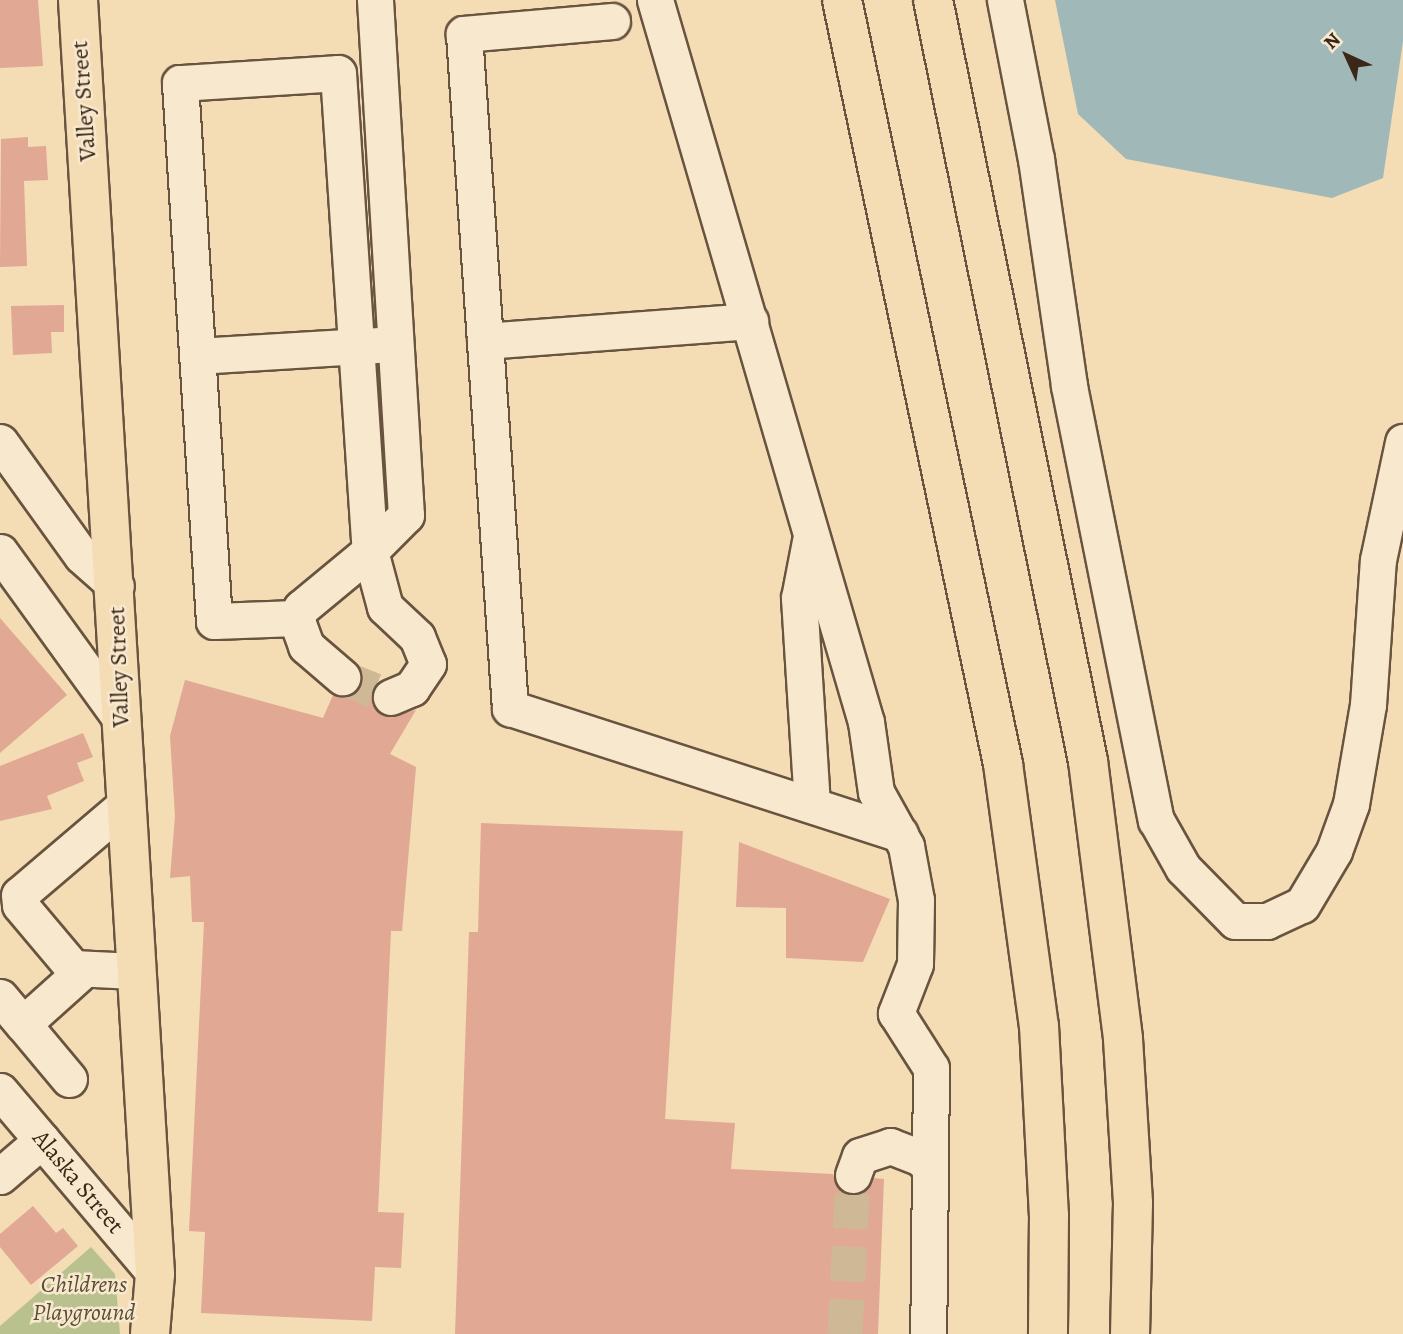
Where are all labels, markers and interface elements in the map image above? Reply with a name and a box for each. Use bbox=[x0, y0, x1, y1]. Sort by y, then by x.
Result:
north arrow bbox=[1312, 21, 1382, 91]
text: N bbox=[1318, 27, 1346, 55]
street label: Valley Street bbox=[65, 40, 103, 162]
street label: Valley Street bbox=[103, 606, 135, 728]
street label: Alaska Street bbox=[26, 1124, 130, 1240]
park label: Childrens Playground bbox=[33, 1271, 135, 1327]

